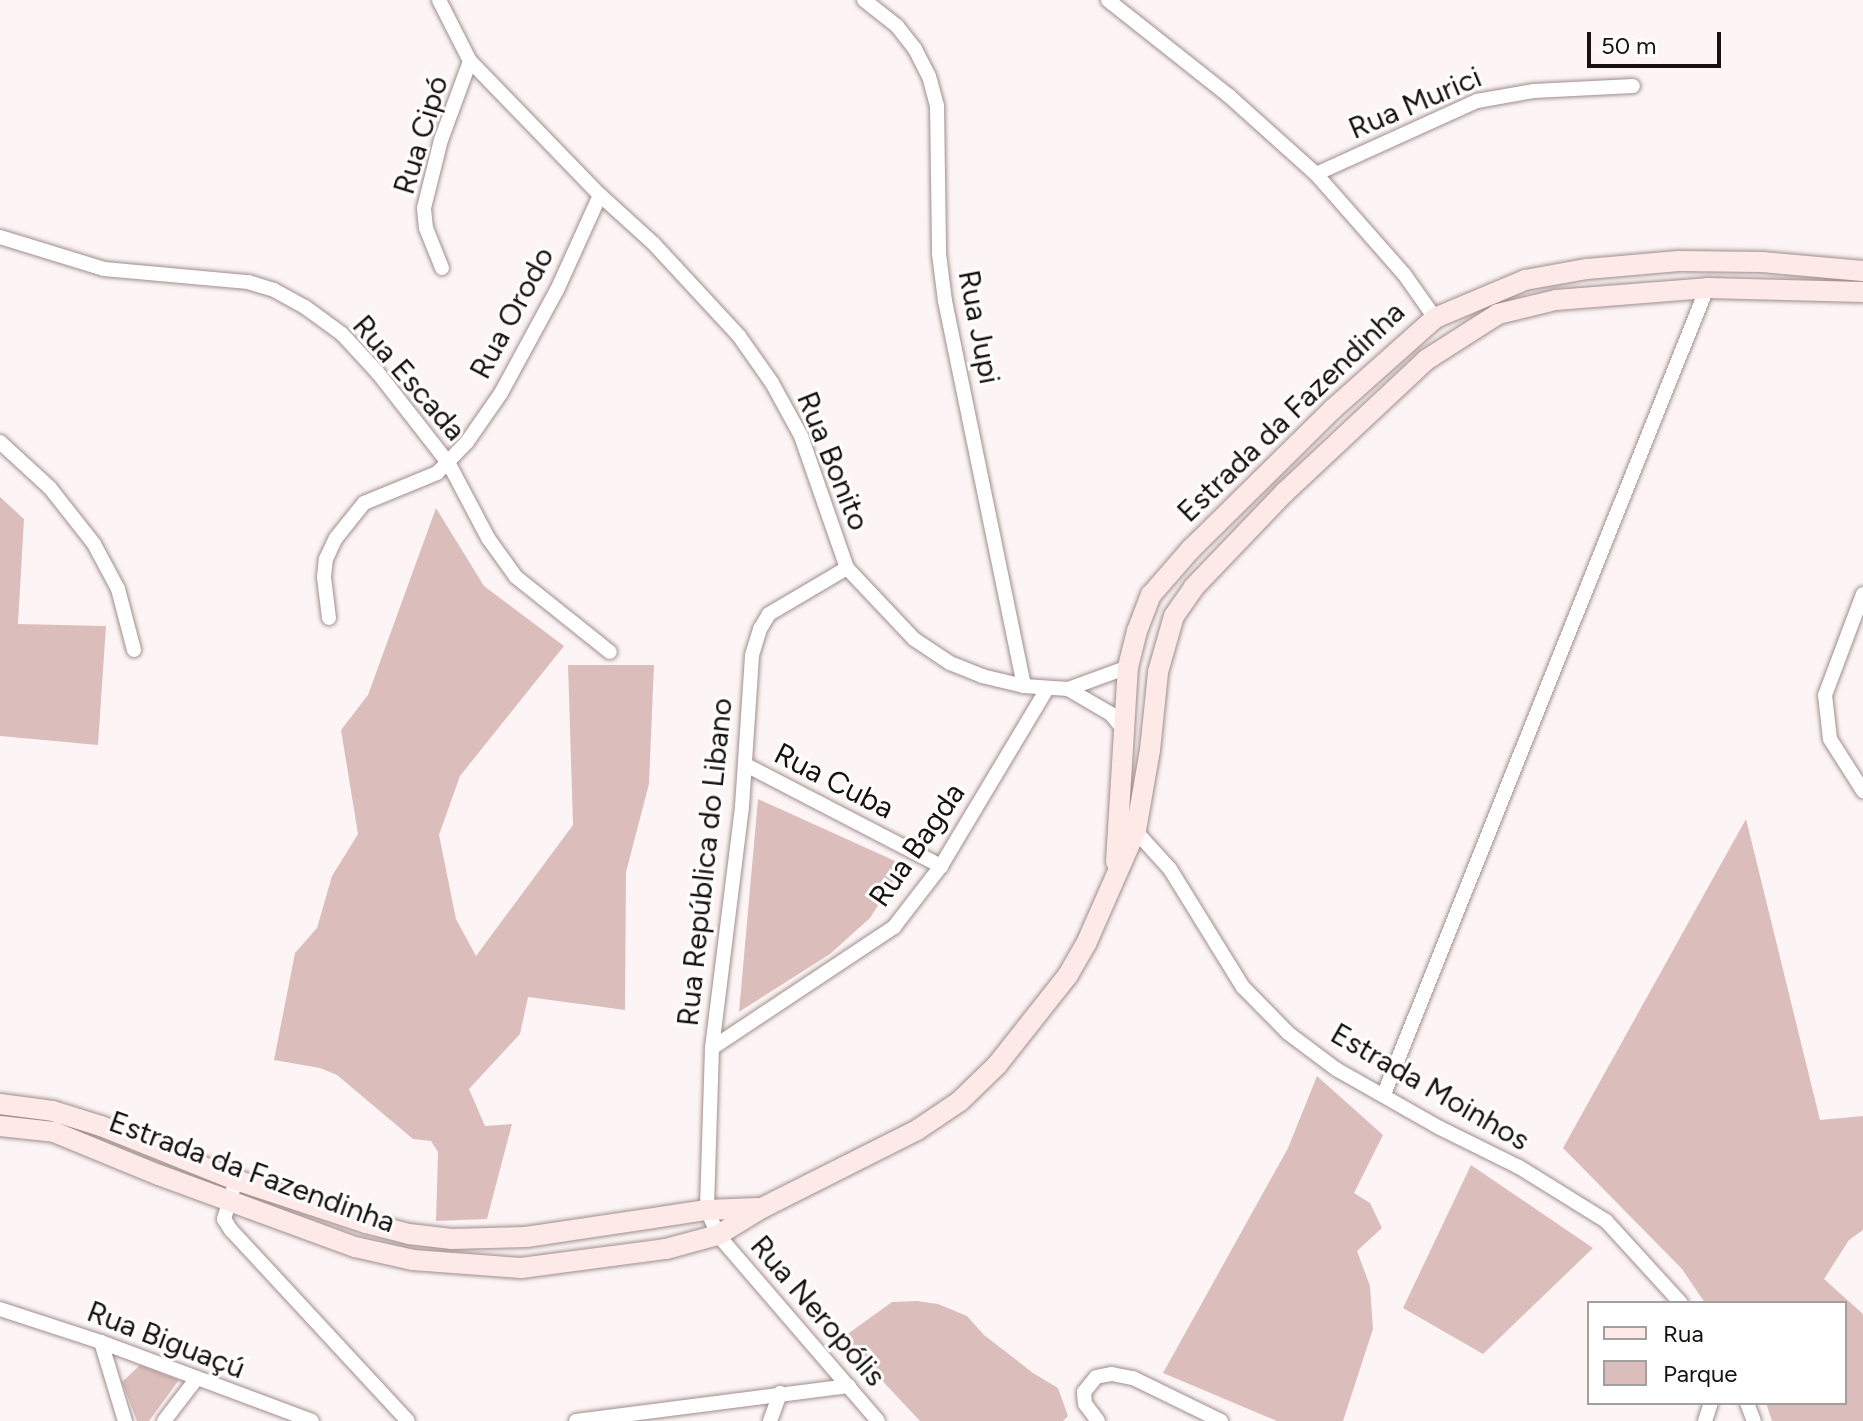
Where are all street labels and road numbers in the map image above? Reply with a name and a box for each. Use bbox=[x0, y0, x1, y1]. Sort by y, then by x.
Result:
street label: Rua Murici bbox=[1343, 59, 1487, 147]
street label: Rua Cipó bbox=[386, 71, 456, 199]
street label: Rua Orodo bbox=[462, 241, 562, 385]
street label: Rua Jupi bbox=[950, 267, 1008, 387]
street label: Estrada da Fazendinha bbox=[1170, 294, 1412, 530]
street label: Rua Escada bbox=[345, 308, 473, 448]
street label: Rua Bonito bbox=[789, 386, 877, 536]
street label: Rua República do Libano bbox=[670, 696, 740, 1028]
street label: Rua Cuba bbox=[768, 736, 900, 826]
street label: Rua Bagda bbox=[861, 776, 973, 914]
street label: Estrada Moinhos bbox=[1324, 1016, 1536, 1158]
street label: Estrada da Fazendinha bbox=[104, 1103, 400, 1241]
street label: Rua Neropólis bbox=[743, 1228, 893, 1394]
street label: Rua Biguaçú bbox=[82, 1293, 250, 1387]

